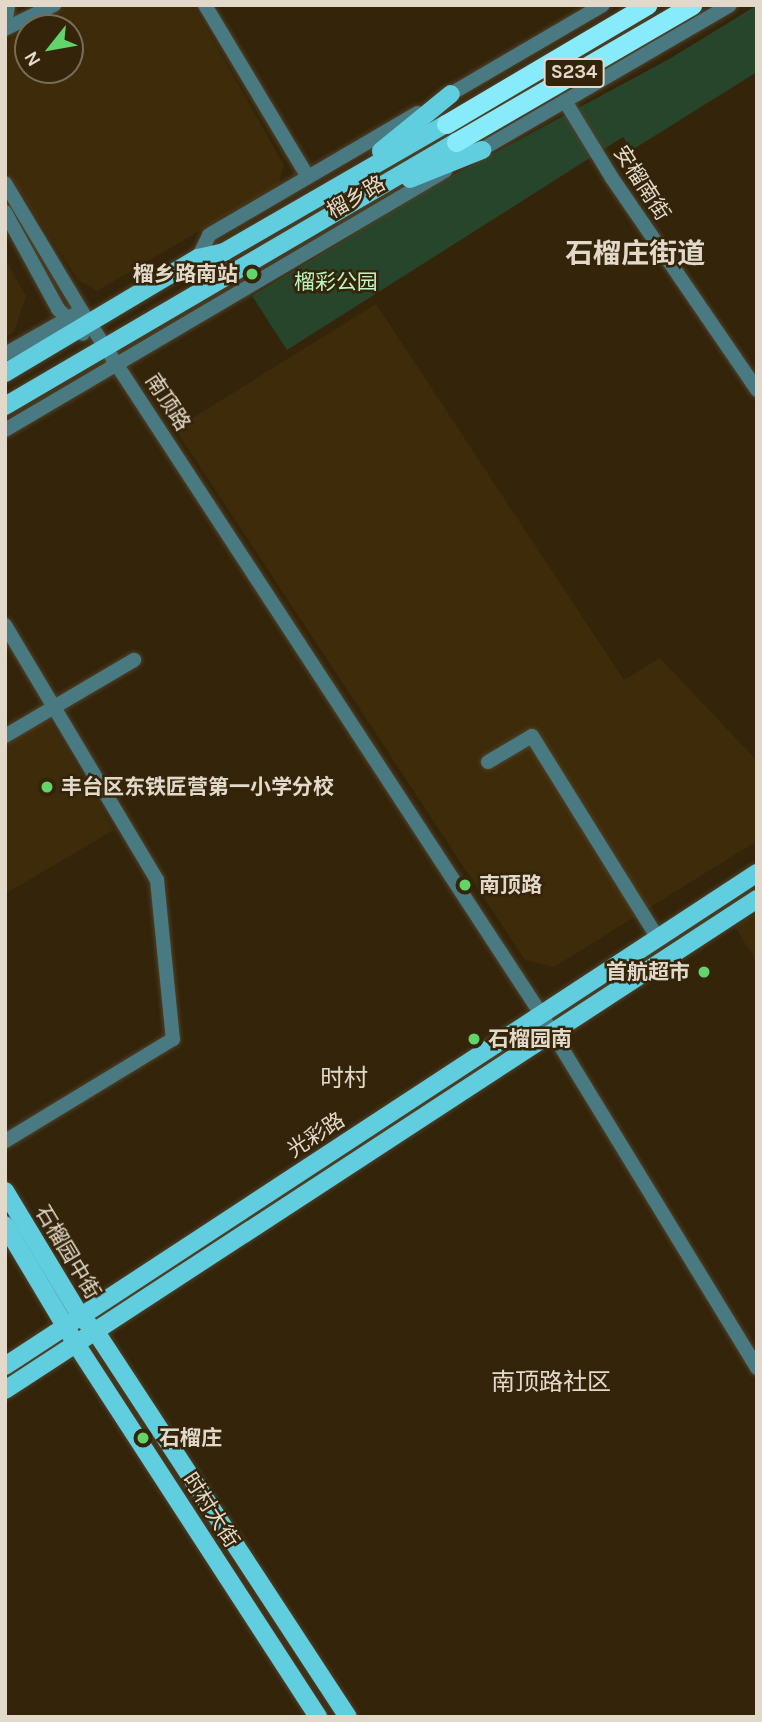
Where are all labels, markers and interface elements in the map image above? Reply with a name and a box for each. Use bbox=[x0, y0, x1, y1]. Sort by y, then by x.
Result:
north arrow bbox=[14, 14, 84, 84]
text: N bbox=[20, 47, 46, 70]
road number: S234 bbox=[542, 58, 606, 88]
street label: 安榴南街 bbox=[609, 141, 675, 225]
street label: 榴乡路 bbox=[322, 170, 390, 224]
district label: 石榴庄街道 bbox=[565, 237, 705, 271]
place label: 榴乡路南站 bbox=[133, 261, 238, 287]
marker: 榴乡路南站 bbox=[244, 266, 260, 282]
park label: 榴彩公园 bbox=[294, 269, 378, 295]
street label: 南顶路 bbox=[140, 369, 196, 435]
place label: 丰台区东铁匠营第一小学分校 bbox=[61, 774, 334, 800]
marker: 丰台区东铁匠营第一小学分校 bbox=[39, 779, 55, 795]
place label: 南顶路 bbox=[479, 872, 542, 898]
marker: 南顶路 bbox=[457, 877, 473, 893]
place label: 首航超市 bbox=[606, 959, 690, 985]
marker: 首航超市 bbox=[696, 964, 712, 980]
place label: 石榴园南 bbox=[488, 1026, 572, 1052]
marker: 石榴园南 bbox=[466, 1031, 482, 1047]
district label: 时村 bbox=[320, 1065, 368, 1093]
street label: 光彩路 bbox=[283, 1107, 349, 1163]
street label: 石榴园中街 bbox=[30, 1201, 106, 1303]
district label: 南顶路社区 bbox=[491, 1369, 611, 1397]
place label: 石榴庄 bbox=[159, 1425, 222, 1451]
marker: 石榴庄 bbox=[133, 1428, 153, 1448]
street label: 时村大街 bbox=[178, 1468, 244, 1552]

